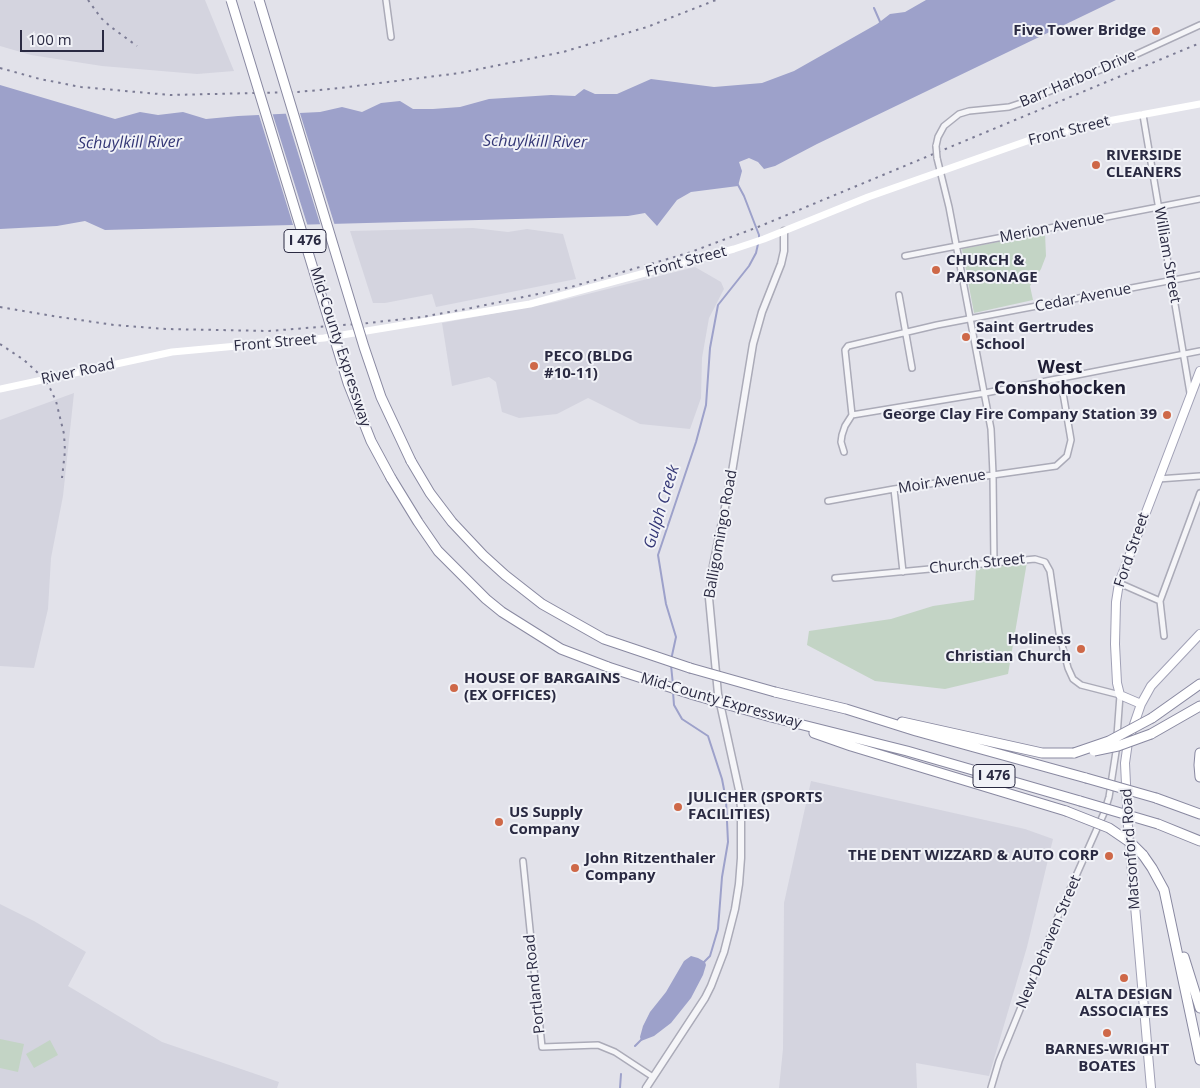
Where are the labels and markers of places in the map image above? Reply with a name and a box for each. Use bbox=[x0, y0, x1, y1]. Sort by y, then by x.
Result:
place label: Five Tower Bridge bbox=[1013, 22, 1146, 40]
marker: Five Tower Bridge bbox=[1150, 25, 1162, 37]
place label: RIVERSIDE CLEANERS bbox=[1106, 147, 1182, 182]
marker: RIVERSIDE CLEANERS bbox=[1090, 159, 1102, 171]
place label: CHURCH & PARSONAGE bbox=[946, 252, 1038, 287]
marker: CHURCH & PARSONAGE bbox=[930, 264, 942, 276]
place label: Saint Gertrudes School bbox=[976, 319, 1094, 354]
marker: Saint Gertrudes School bbox=[960, 331, 972, 343]
place label: PECO (BLDG #10-11) bbox=[544, 348, 633, 383]
marker: PECO (BLDG #10-11) bbox=[528, 360, 540, 372]
place label: George Clay Fire Company Station 39 bbox=[882, 406, 1157, 424]
marker: George Clay Fire Company Station 39 bbox=[1161, 409, 1173, 421]
place label: Holiness Christian Church bbox=[945, 631, 1071, 666]
marker: Holiness Christian Church bbox=[1075, 643, 1087, 655]
place label: HOUSE OF BARGAINS (EX OFFICES) bbox=[464, 670, 620, 705]
marker: HOUSE OF BARGAINS (EX OFFICES) bbox=[448, 682, 460, 694]
place label: JULICHER (SPORTS FACILITIES) bbox=[688, 789, 823, 824]
marker: JULICHER (SPORTS FACILITIES) bbox=[672, 801, 684, 813]
place label: US Supply Company bbox=[509, 804, 583, 839]
marker: US Supply Company bbox=[493, 816, 505, 828]
place label: THE DENT WIZZARD & AUTO CORP bbox=[848, 847, 1099, 865]
place label: John Ritzenthaler Company bbox=[585, 850, 716, 885]
marker: THE DENT WIZZARD & AUTO CORP bbox=[1103, 850, 1115, 862]
marker: John Ritzenthaler Company bbox=[569, 862, 581, 874]
marker: ALTA DESIGN ASSOCIATES bbox=[1118, 972, 1130, 984]
place label: ALTA DESIGN ASSOCIATES bbox=[1075, 986, 1173, 1021]
marker: BARNES-WRIGHT BOATES bbox=[1101, 1027, 1113, 1039]
place label: BARNES-WRIGHT BOATES bbox=[1045, 1041, 1169, 1076]

